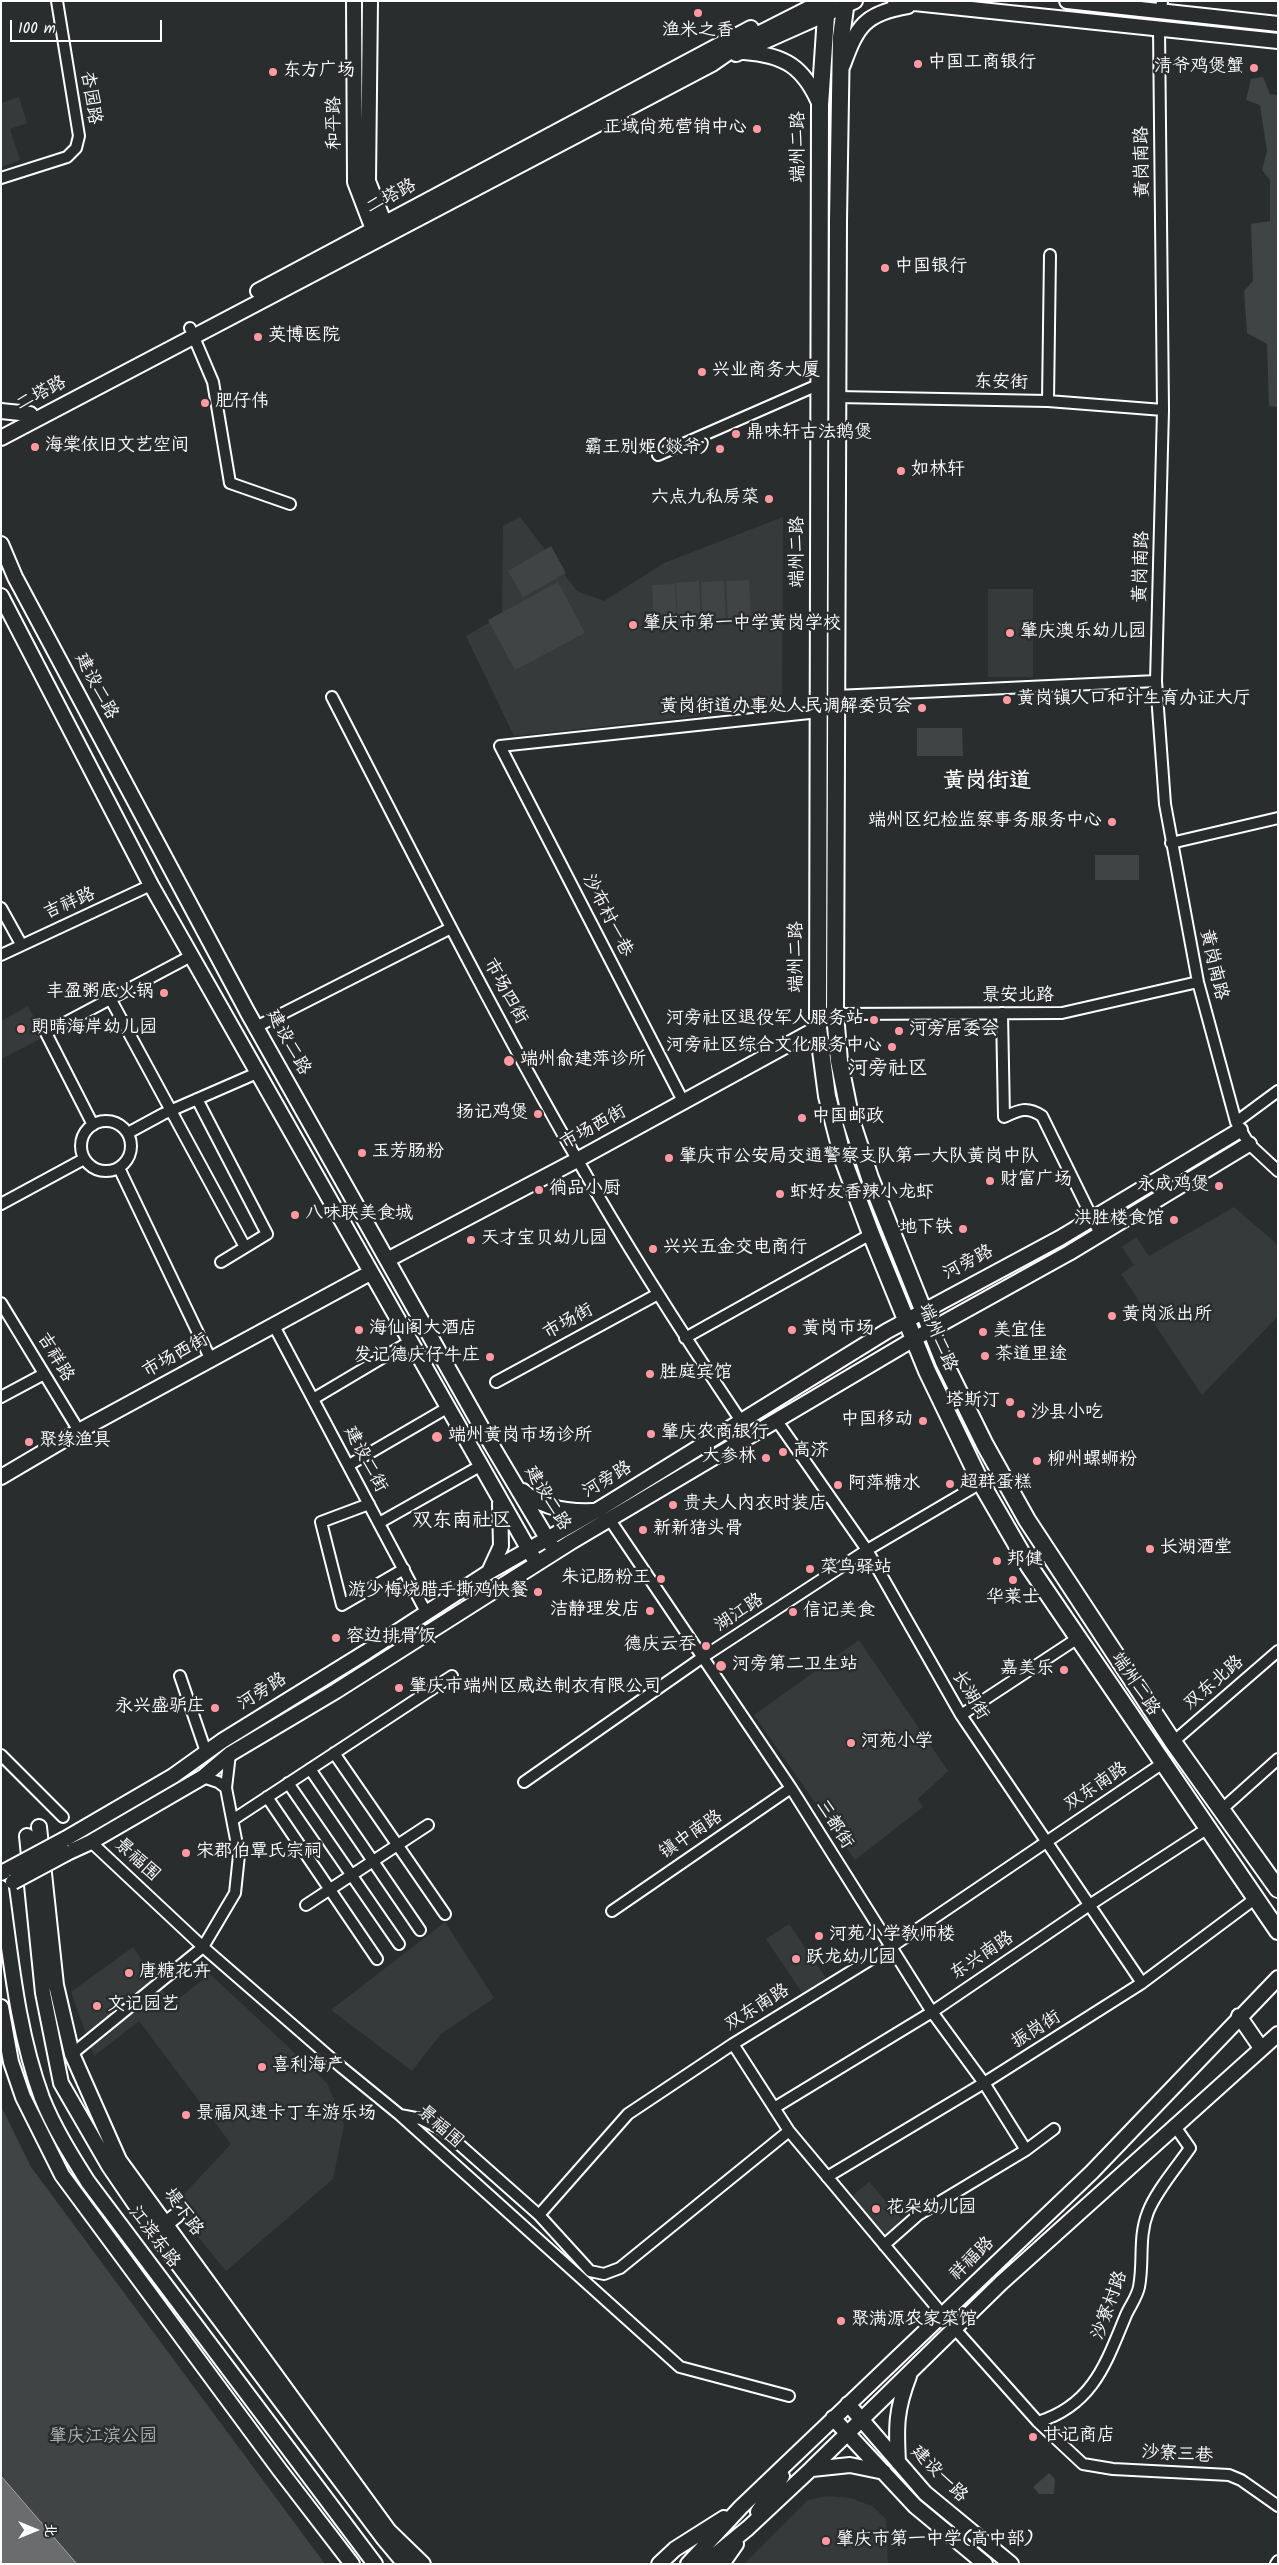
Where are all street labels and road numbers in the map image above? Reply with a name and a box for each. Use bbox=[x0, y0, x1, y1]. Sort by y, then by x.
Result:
street label: 杏园路 bbox=[74, 70, 104, 126]
street label: 和平路 bbox=[325, 96, 347, 150]
street label: 端州二路 bbox=[789, 111, 811, 183]
street label: 黄岗南路 bbox=[1133, 126, 1155, 198]
street label: 二塔路 bbox=[363, 176, 421, 220]
street label: 二塔路 bbox=[13, 373, 71, 417]
street label: 东安街 bbox=[974, 373, 1028, 395]
street label: 端州二路 bbox=[788, 516, 810, 588]
street label: 黄岗南路 bbox=[1131, 531, 1155, 603]
street label: 建设二路 bbox=[69, 650, 121, 724]
street label: 沙布村一巷 bbox=[576, 871, 636, 961]
street label: 吉祥路 bbox=[41, 885, 99, 925]
street label: 端州二路 bbox=[787, 921, 809, 993]
street label: 黄岗南路 bbox=[1193, 927, 1231, 1003]
street label: 市场四街 bbox=[477, 955, 531, 1029]
street label: 景安北路 bbox=[982, 986, 1054, 1008]
street label: 建设二路 bbox=[260, 1006, 314, 1080]
street label: 市场西街 bbox=[557, 1102, 631, 1156]
street label: 河旁路 bbox=[940, 1242, 998, 1286]
street label: 市场街 bbox=[540, 1300, 598, 1346]
street label: 端州二路 bbox=[912, 1301, 960, 1375]
street label: 吉祥路 bbox=[31, 1329, 77, 1387]
street label: 市场西街 bbox=[139, 1330, 213, 1384]
street label: 建设二街 bbox=[338, 1423, 390, 1497]
street label: 河旁路 bbox=[579, 1458, 637, 1504]
street label: 建设二路 bbox=[518, 1463, 574, 1535]
street label: 湖江路 bbox=[711, 1590, 769, 1638]
street label: 端州二路 bbox=[1105, 1649, 1163, 1721]
street label: 双东北路 bbox=[1181, 1652, 1249, 1716]
street label: 长湖街 bbox=[946, 1667, 992, 1725]
street label: 河旁路 bbox=[234, 1670, 292, 1716]
street label: 双东南路 bbox=[1061, 1759, 1133, 1817]
street label: 三都街 bbox=[810, 1796, 856, 1854]
street label: 镇中南路 bbox=[656, 1807, 728, 1865]
street label: 景福围 bbox=[109, 1835, 163, 1887]
street label: 东兴南路 bbox=[947, 1928, 1019, 1986]
street label: 双东南路 bbox=[722, 1981, 794, 2037]
street label: 振岗街 bbox=[1008, 2008, 1066, 2054]
street label: 景福围 bbox=[412, 2102, 466, 2154]
street label: 堤下路 bbox=[157, 2185, 207, 2241]
street label: 江滨东路 bbox=[123, 2203, 183, 2273]
street label: 祥福路 bbox=[946, 2233, 1000, 2287]
street label: 沙寮村路 bbox=[1089, 2268, 1133, 2344]
street label: 建设一路 bbox=[905, 2442, 971, 2508]
street label: 沙寮三巷 bbox=[1140, 2443, 1214, 2469]

